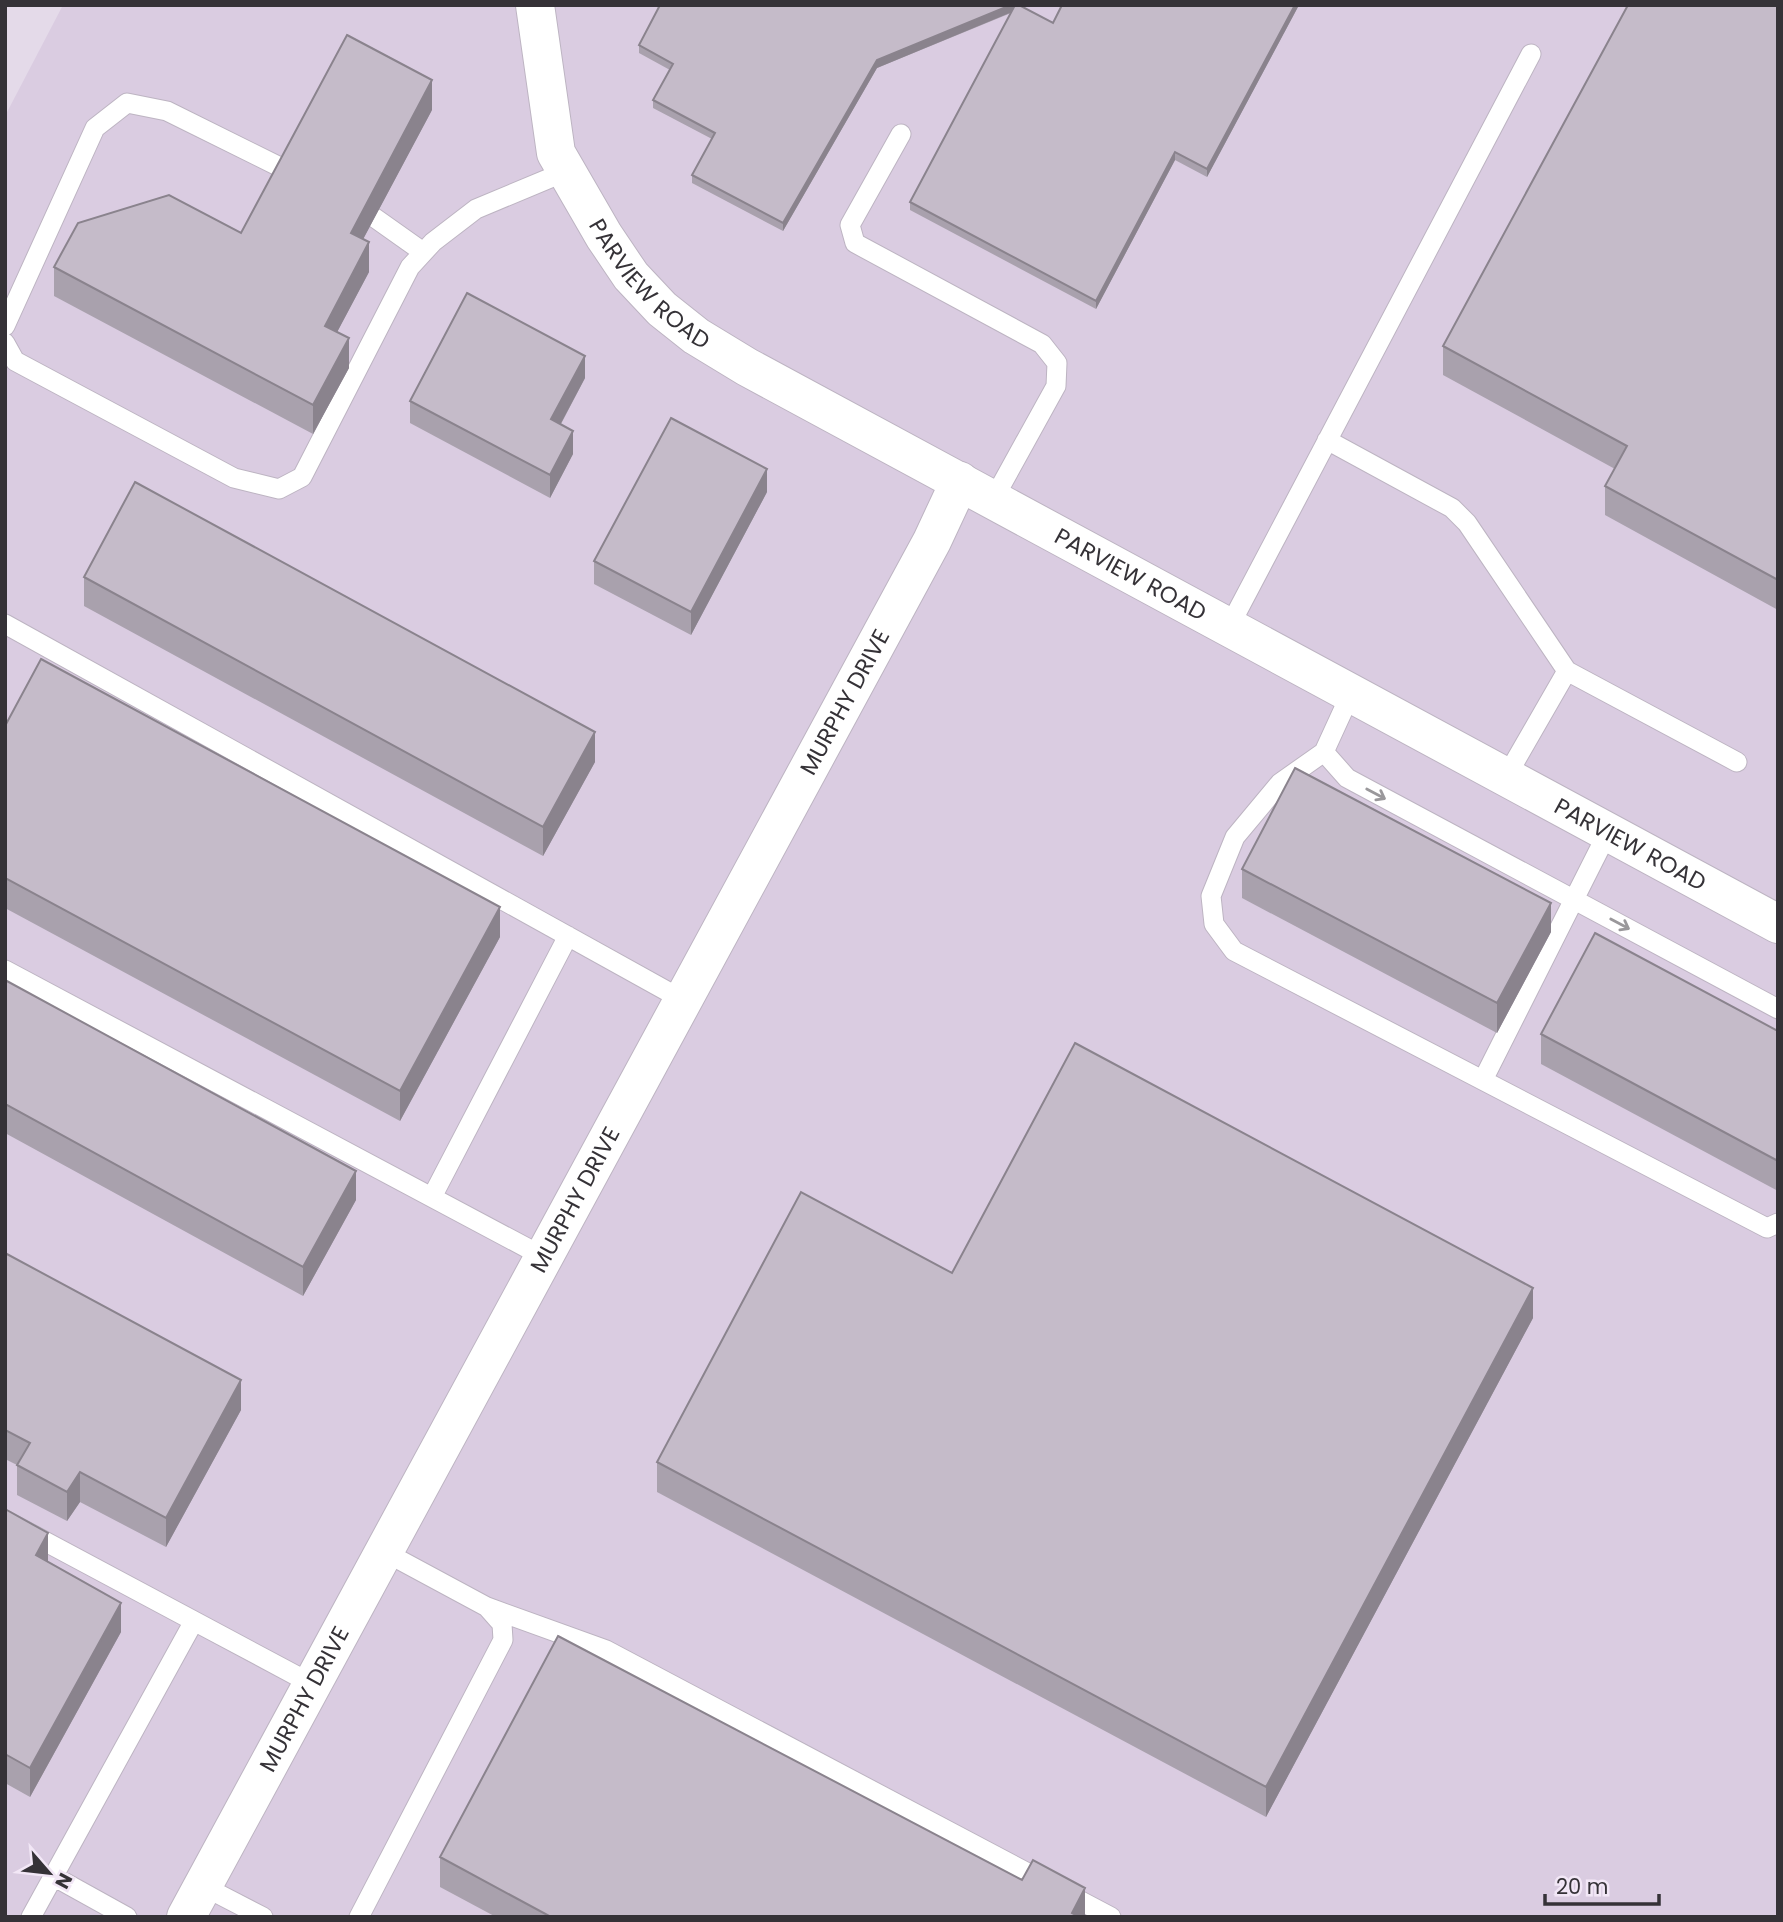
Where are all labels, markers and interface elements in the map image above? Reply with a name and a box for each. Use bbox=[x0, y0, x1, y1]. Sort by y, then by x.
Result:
street label: PARVIEW ROAD bbox=[581, 213, 716, 357]
street label: PARVIEW ROAD bbox=[1049, 520, 1212, 628]
street label: MURPHY DRIVE bbox=[792, 623, 897, 781]
one-way arrow bbox=[1365, 788, 1386, 801]
street label: PARVIEW ROAD bbox=[1549, 790, 1712, 898]
one-way arrow bbox=[1609, 917, 1630, 931]
street label: MURPHY DRIVE bbox=[522, 1121, 627, 1278]
street label: MURPHY DRIVE bbox=[252, 1620, 357, 1778]
north arrow bbox=[14, 1838, 84, 1908]
scale bar bbox=[1545, 1862, 1659, 1906]
text: N bbox=[48, 1868, 79, 1893]
text: 20 m bbox=[1556, 1872, 1609, 1901]

